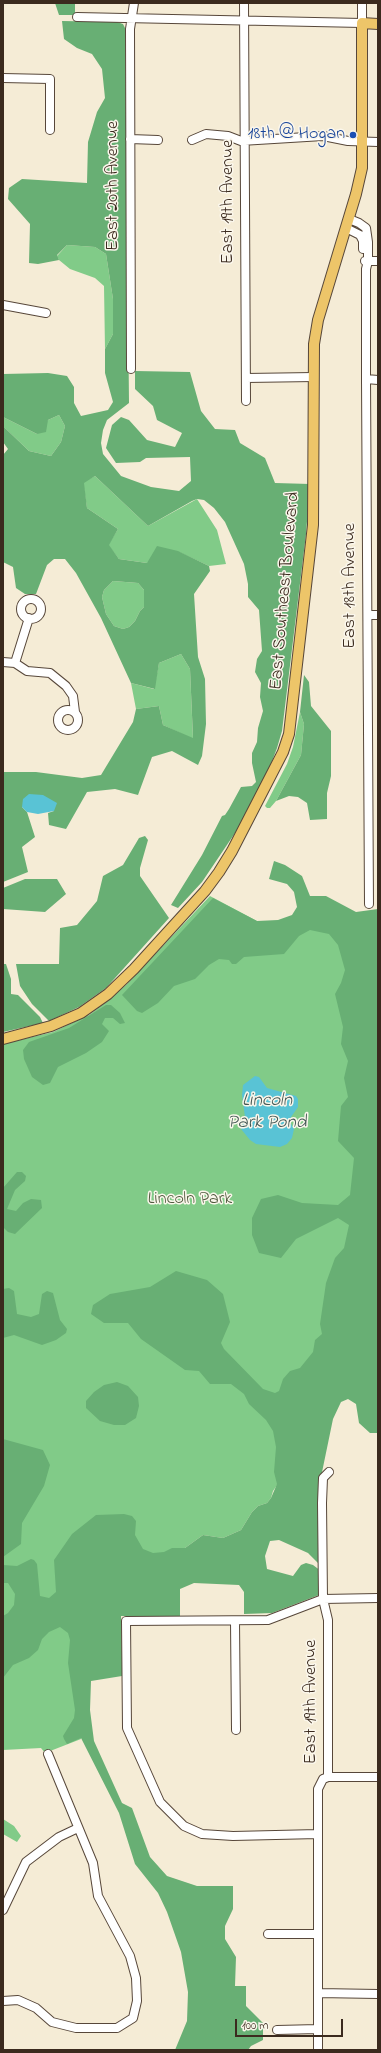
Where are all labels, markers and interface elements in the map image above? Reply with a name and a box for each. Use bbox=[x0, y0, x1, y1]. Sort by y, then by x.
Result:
street label: East 20th Avenue bbox=[103, 121, 125, 251]
place label: 18th @ Hogan bbox=[248, 124, 345, 146]
marker: 18th @ Hogan bbox=[348, 130, 358, 140]
street label: East 19th Avenue bbox=[218, 140, 240, 264]
street label: East Southeast Boulevard bbox=[267, 491, 305, 691]
street label: East 18th Avenue bbox=[340, 523, 362, 649]
water label: Lincoln Park Pond bbox=[228, 1091, 306, 1135]
park label: Lincoln Park bbox=[148, 1189, 232, 1211]
street label: East 19th Avenue bbox=[301, 1640, 323, 1764]
scale bar bbox=[237, 2011, 345, 2037]
text: 100 m bbox=[242, 2017, 269, 2035]

